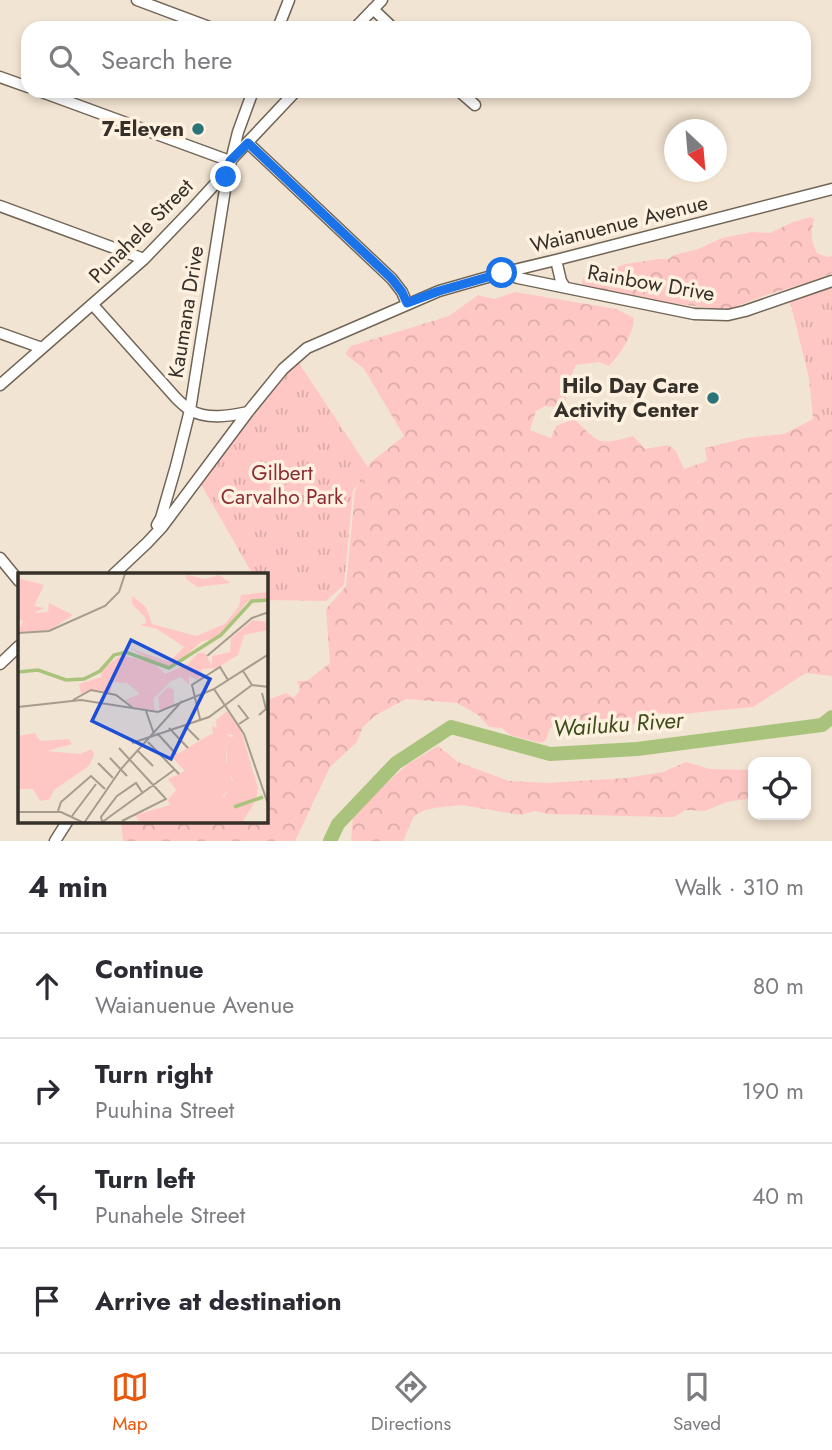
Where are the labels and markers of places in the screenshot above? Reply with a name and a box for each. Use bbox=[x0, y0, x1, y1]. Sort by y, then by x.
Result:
place label: 7-Eleven bbox=[102, 114, 184, 144]
marker: 7-Eleven bbox=[190, 121, 206, 137]
place label: Hilo Day Care Activity Center bbox=[553, 371, 699, 425]
marker: Hilo Day Care Activity Center bbox=[705, 390, 721, 406]

